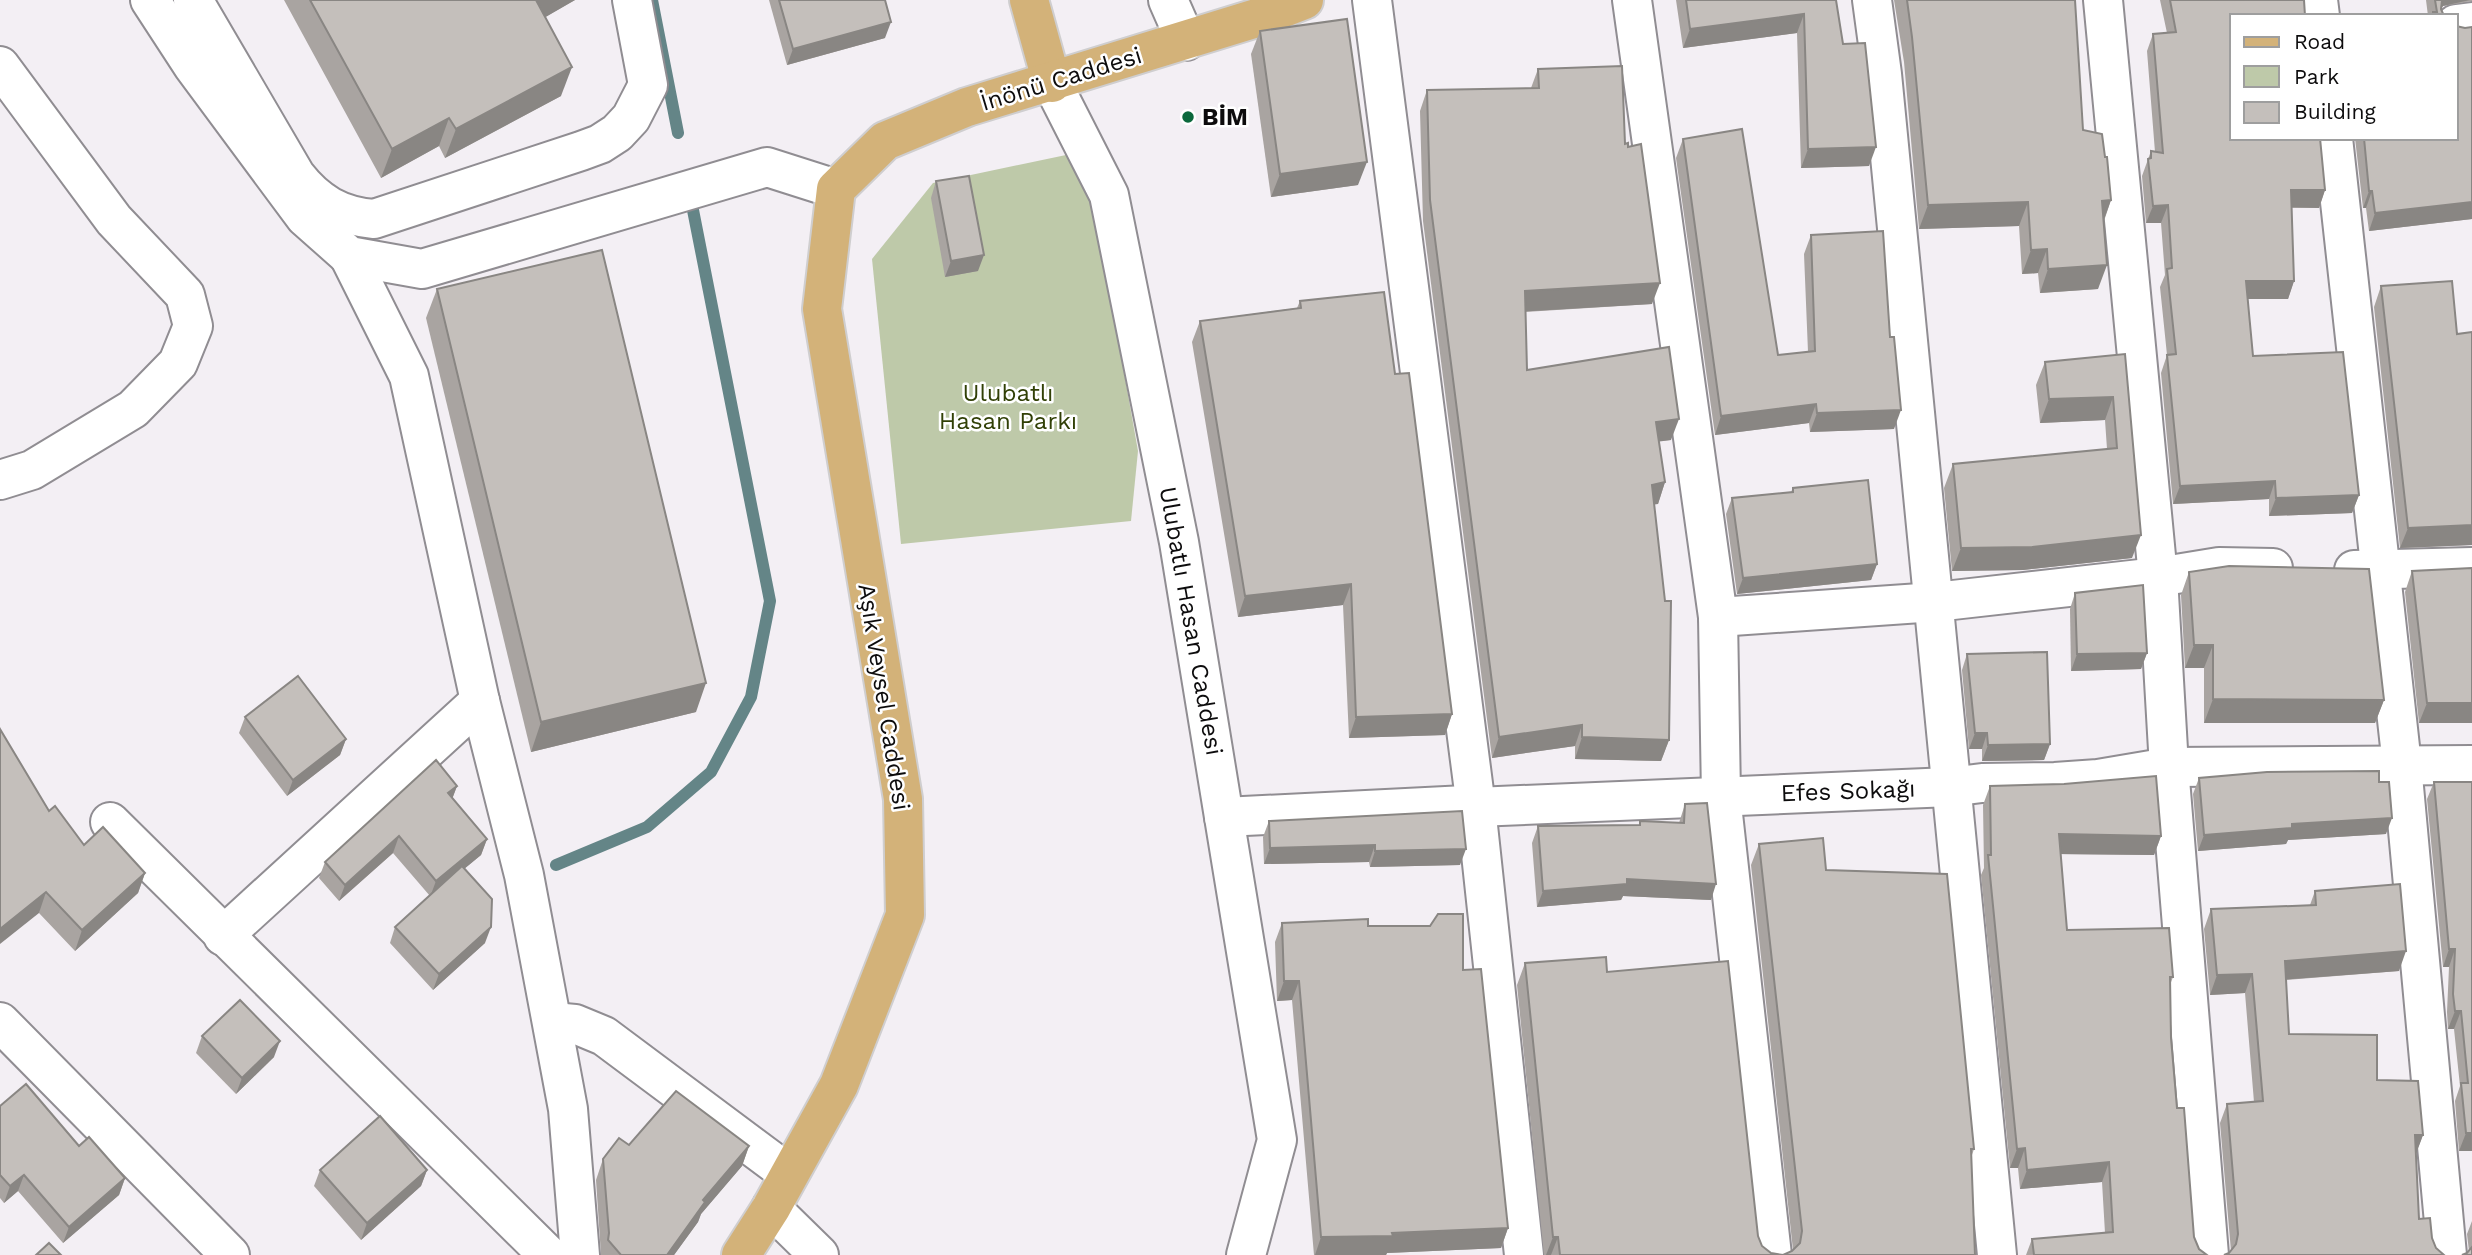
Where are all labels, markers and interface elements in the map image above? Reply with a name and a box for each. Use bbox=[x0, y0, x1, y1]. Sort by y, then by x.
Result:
legend bbox=[2230, 14, 2458, 140]
text: Road bbox=[2294, 29, 2345, 54]
street label: İnönü Caddesi bbox=[977, 41, 1145, 117]
text: Park bbox=[2294, 64, 2339, 89]
text: Building bbox=[2294, 99, 2376, 124]
place label: BİM bbox=[1202, 103, 1248, 131]
marker: BİM bbox=[1180, 109, 1196, 125]
park label: Ulubatlı Hasan Parkı bbox=[939, 379, 1077, 435]
street label: Ulubatlı Hasan Caddesi bbox=[1154, 484, 1228, 758]
street label: Aşık Veysel Caddesi bbox=[852, 582, 916, 812]
street label: Efes Sokağı bbox=[1780, 775, 1916, 807]

